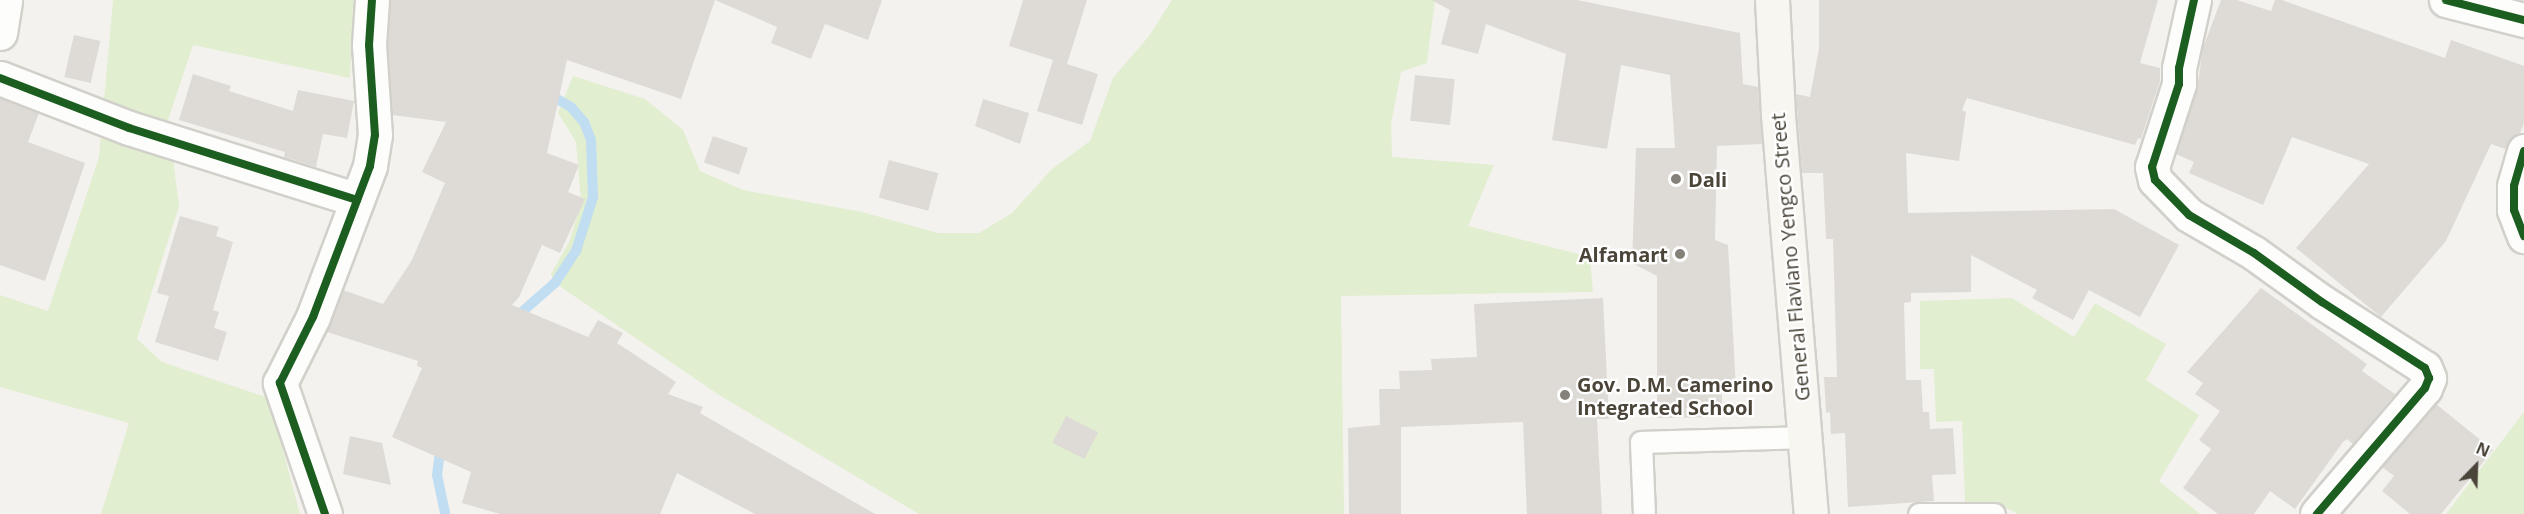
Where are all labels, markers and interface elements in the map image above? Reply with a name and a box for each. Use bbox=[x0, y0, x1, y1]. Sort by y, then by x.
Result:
street label: General Flaviano Yengco Street bbox=[1765, 112, 1815, 402]
place label: Dali bbox=[1688, 167, 1727, 191]
marker: Dali bbox=[1669, 172, 1683, 186]
place label: Alfamart bbox=[1579, 242, 1668, 266]
marker: Alfamart bbox=[1673, 247, 1687, 261]
place label: Gov. D.M. Camerino Integrated School bbox=[1577, 372, 1773, 419]
marker: Gov. D.M. Camerino Integrated School bbox=[1558, 388, 1572, 402]
north arrow bbox=[2446, 436, 2506, 496]
text: N bbox=[2473, 437, 2493, 462]

